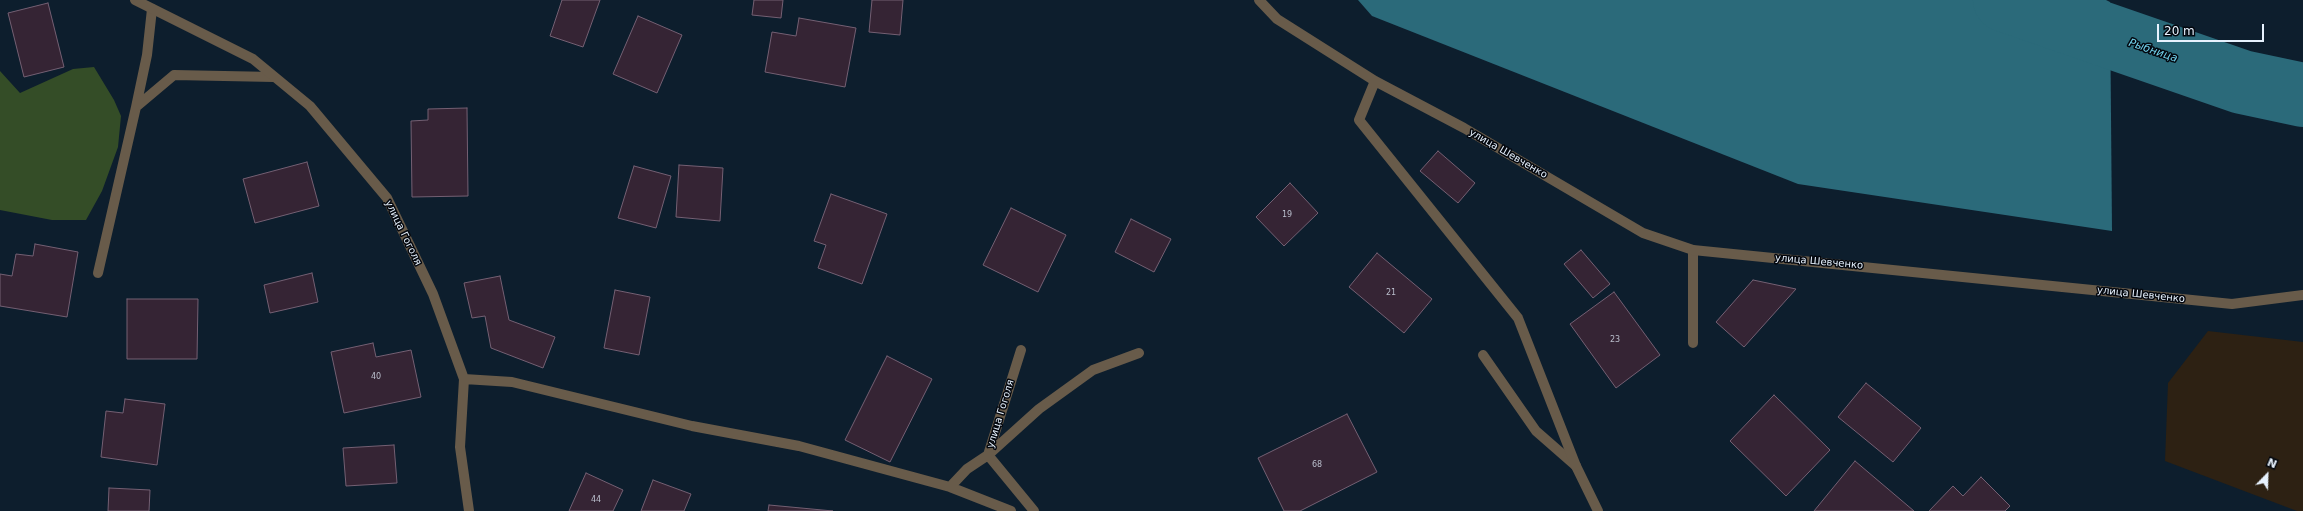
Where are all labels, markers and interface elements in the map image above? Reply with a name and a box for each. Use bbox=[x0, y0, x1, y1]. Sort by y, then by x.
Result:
scale bar bbox=[2159, 16, 2266, 42]
text: 20 m bbox=[2164, 24, 2195, 38]
water label: Рыбница bbox=[2127, 37, 2179, 65]
street label: улица Шевченко bbox=[1467, 127, 1549, 181]
street label: улица Гоголя bbox=[382, 198, 424, 268]
house number: 19 bbox=[1282, 210, 1292, 220]
street label: улица Шевченко bbox=[1774, 252, 1864, 272]
street label: улица Шевченко bbox=[2096, 284, 2186, 306]
house number: 21 bbox=[1386, 288, 1396, 298]
house number: 23 bbox=[1610, 335, 1620, 345]
house number: 40 bbox=[371, 372, 381, 382]
street label: улица Гоголя bbox=[985, 378, 1017, 450]
north arrow bbox=[2247, 455, 2287, 495]
text: N bbox=[2265, 456, 2279, 471]
house number: 68 bbox=[1312, 460, 1322, 470]
house number: 44 bbox=[591, 495, 601, 505]

